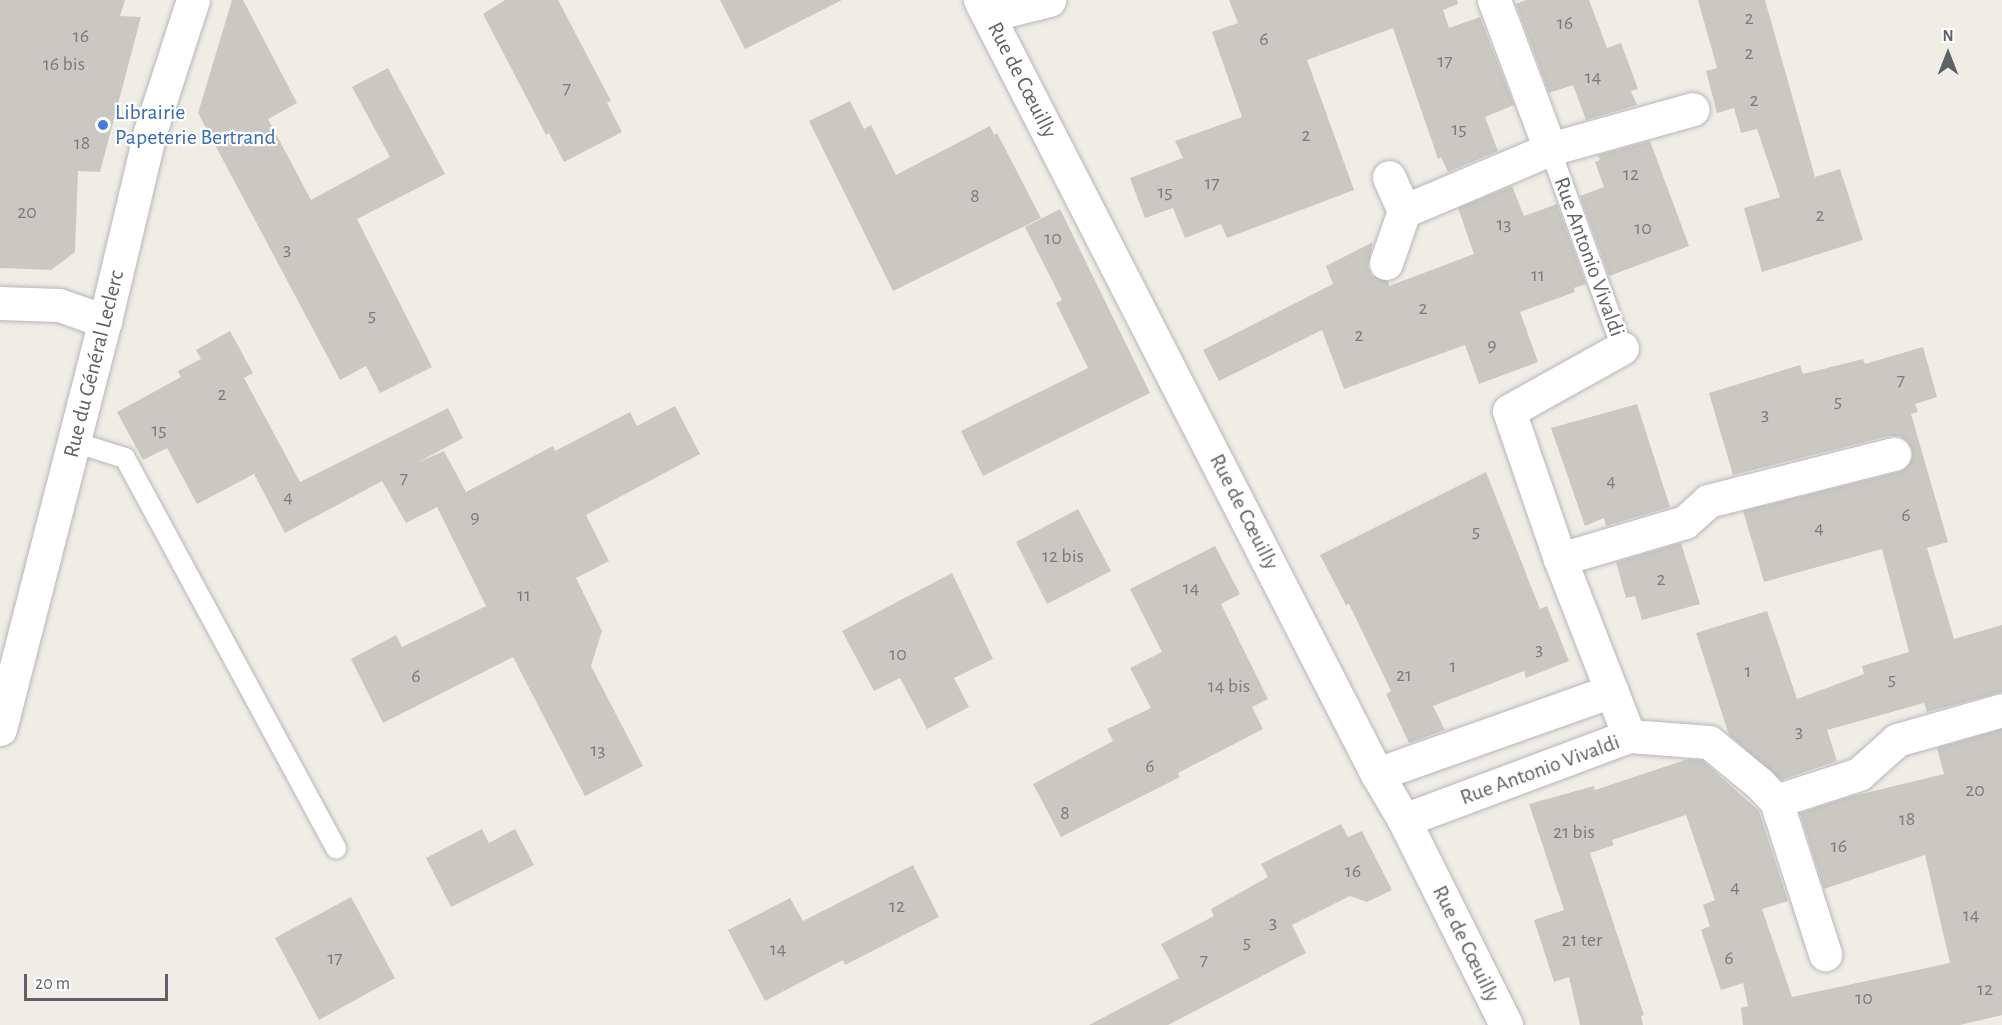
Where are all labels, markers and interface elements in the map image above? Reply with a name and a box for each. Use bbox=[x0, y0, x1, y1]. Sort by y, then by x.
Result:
house number: 2 bbox=[1744, 6, 1754, 30]
house number: 16 bbox=[1557, 11, 1573, 35]
street label: Rue de Cœuilly bbox=[981, 18, 1063, 142]
house number: 16 bbox=[73, 24, 89, 48]
north arrow bbox=[1918, 24, 1978, 84]
house number: 6 bbox=[1259, 27, 1269, 51]
text: N bbox=[1942, 28, 1954, 44]
house number: 2 bbox=[1744, 41, 1754, 65]
house number: 17 bbox=[1437, 49, 1453, 73]
house number: 16 bis bbox=[43, 52, 85, 76]
house number: 14 bbox=[1585, 65, 1601, 89]
house number: 7 bbox=[563, 76, 571, 100]
house number: 2 bbox=[1749, 88, 1759, 112]
place label: Librairie Papeterie Bertrand bbox=[115, 99, 276, 150]
house number: 15 bbox=[1451, 117, 1467, 141]
marker: Librairie Papeterie Bertrand bbox=[96, 118, 110, 132]
house number: 2 bbox=[1301, 123, 1311, 147]
house number: 18 bbox=[74, 131, 90, 155]
house number: 12 bbox=[1623, 162, 1639, 186]
house number: 17 bbox=[1204, 171, 1220, 195]
street label: Rue Antonio Vivaldi bbox=[1548, 174, 1630, 340]
house number: 15 bbox=[1157, 180, 1173, 204]
house number: 8 bbox=[970, 184, 980, 208]
house number: 20 bbox=[17, 200, 37, 224]
house number: 2 bbox=[1815, 203, 1825, 227]
house number: 13 bbox=[1496, 212, 1512, 236]
house number: 10 bbox=[1634, 216, 1652, 240]
house number: 10 bbox=[1044, 226, 1062, 250]
house number: 3 bbox=[283, 237, 291, 261]
house number: 11 bbox=[1531, 263, 1545, 287]
street label: Rue du Général Leclerc bbox=[58, 268, 130, 460]
house number: 2 bbox=[1418, 296, 1428, 320]
house number: 5 bbox=[368, 303, 376, 327]
house number: 2 bbox=[1354, 323, 1364, 347]
house number: 9 bbox=[1487, 333, 1497, 357]
house number: 7 bbox=[1897, 368, 1905, 392]
house number: 2 bbox=[217, 382, 227, 406]
house number: 5 bbox=[1834, 389, 1842, 413]
house number: 3 bbox=[1761, 402, 1769, 426]
house number: 15 bbox=[151, 418, 167, 442]
street label: Rue de Cœuilly bbox=[1203, 450, 1285, 574]
house number: 7 bbox=[400, 466, 408, 490]
house number: 4 bbox=[1606, 469, 1616, 493]
house number: 4 bbox=[283, 485, 293, 509]
house number: 6 bbox=[1901, 503, 1911, 527]
house number: 9 bbox=[470, 505, 480, 529]
house number: 4 bbox=[1814, 516, 1824, 540]
house number: 5 bbox=[1472, 519, 1480, 543]
house number: 12 bis bbox=[1042, 544, 1084, 568]
house number: 2 bbox=[1656, 567, 1666, 591]
house number: 14 bbox=[1183, 576, 1199, 600]
house number: 11 bbox=[517, 583, 531, 607]
house number: 3 bbox=[1535, 637, 1543, 661]
house number: 10 bbox=[889, 642, 907, 666]
house number: 1 bbox=[1450, 654, 1456, 678]
house number: 1 bbox=[1745, 659, 1751, 683]
house number: 21 bbox=[1396, 663, 1412, 687]
house number: 6 bbox=[411, 664, 421, 688]
house number: 5 bbox=[1888, 667, 1896, 691]
house number: 14 bis bbox=[1208, 674, 1250, 698]
house number: 3 bbox=[1795, 719, 1803, 743]
street label: Rue Antonio Vivaldi bbox=[1457, 729, 1623, 811]
house number: 13 bbox=[590, 738, 606, 762]
house number: 6 bbox=[1145, 754, 1155, 778]
house number: 20 bbox=[1965, 778, 1985, 802]
house number: 8 bbox=[1060, 801, 1070, 825]
house number: 18 bbox=[1899, 807, 1915, 831]
house number: 21 bis bbox=[1553, 820, 1595, 844]
house number: 16 bbox=[1831, 834, 1847, 858]
house number: 16 bbox=[1345, 859, 1361, 883]
house number: 4 bbox=[1730, 875, 1740, 899]
street label: Rue de Cœuilly bbox=[1426, 881, 1506, 1007]
house number: 12 bbox=[889, 894, 905, 918]
house number: 14 bbox=[1963, 903, 1979, 927]
house number: 3 bbox=[1269, 910, 1277, 934]
house number: 21 ter bbox=[1561, 928, 1603, 952]
house number: 5 bbox=[1243, 930, 1251, 954]
house number: 14 bbox=[770, 937, 786, 961]
house number: 17 bbox=[327, 946, 343, 970]
house number: 6 bbox=[1724, 946, 1734, 970]
house number: 7 bbox=[1200, 948, 1208, 972]
scale bar bbox=[27, 962, 171, 1000]
text: 20 m bbox=[35, 975, 70, 993]
house number: 12 bbox=[1977, 977, 1993, 1001]
house number: 10 bbox=[1855, 986, 1873, 1010]

